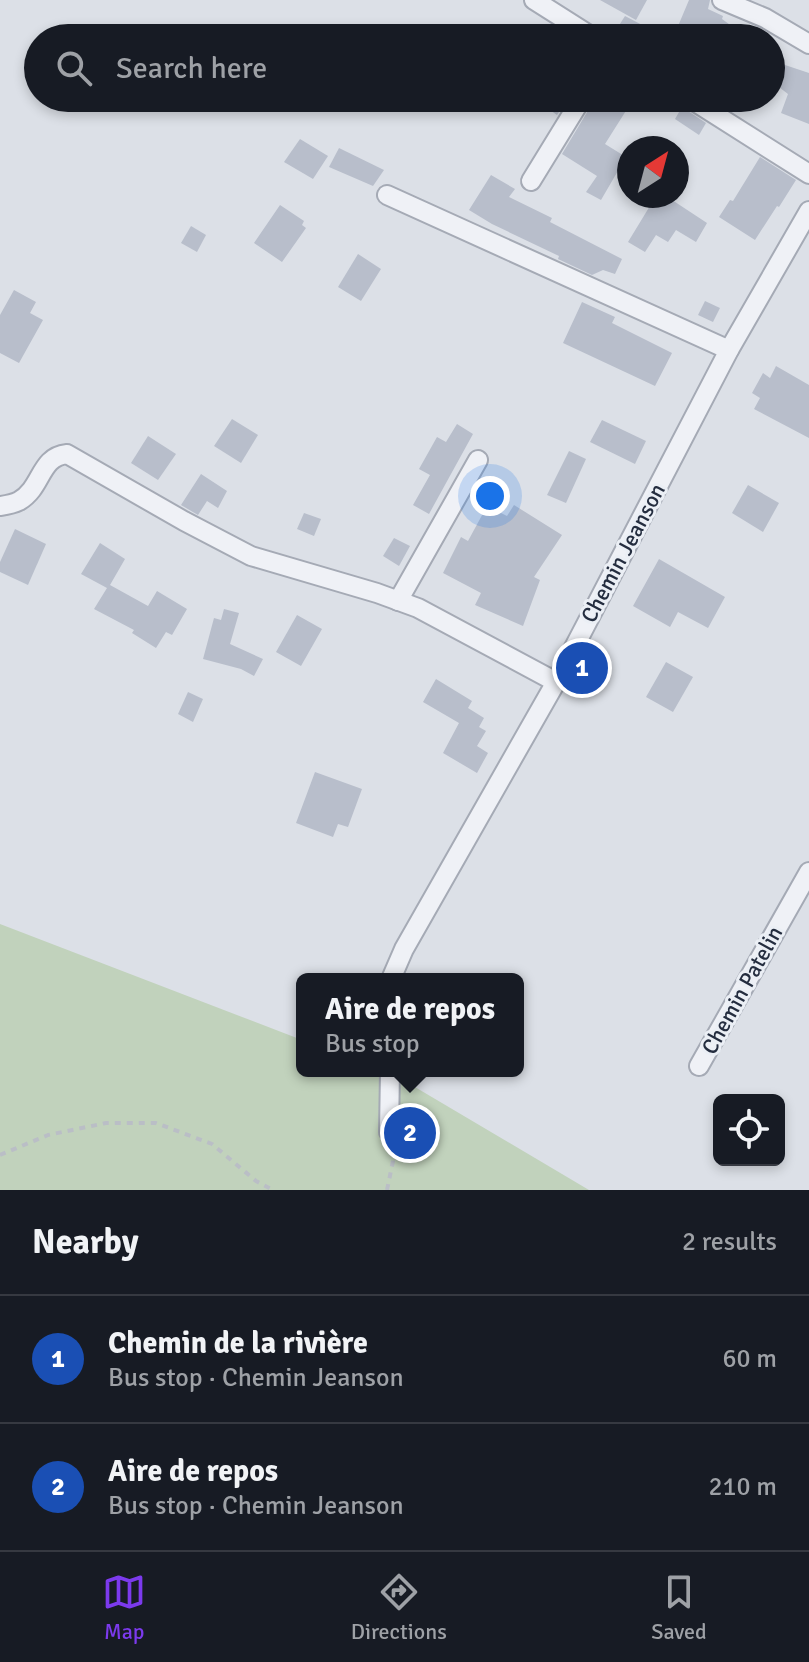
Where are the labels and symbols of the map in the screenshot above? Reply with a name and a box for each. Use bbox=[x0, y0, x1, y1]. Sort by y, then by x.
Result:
north arrow bbox=[617, 136, 689, 208]
your location bbox=[470, 476, 510, 516]
street label: Chemin Jeanson bbox=[575, 479, 671, 627]
pin: 1 bbox=[556, 638, 608, 698]
street label: Chemin Patelin bbox=[696, 921, 788, 1059]
pin: 2 bbox=[384, 1103, 436, 1163]

